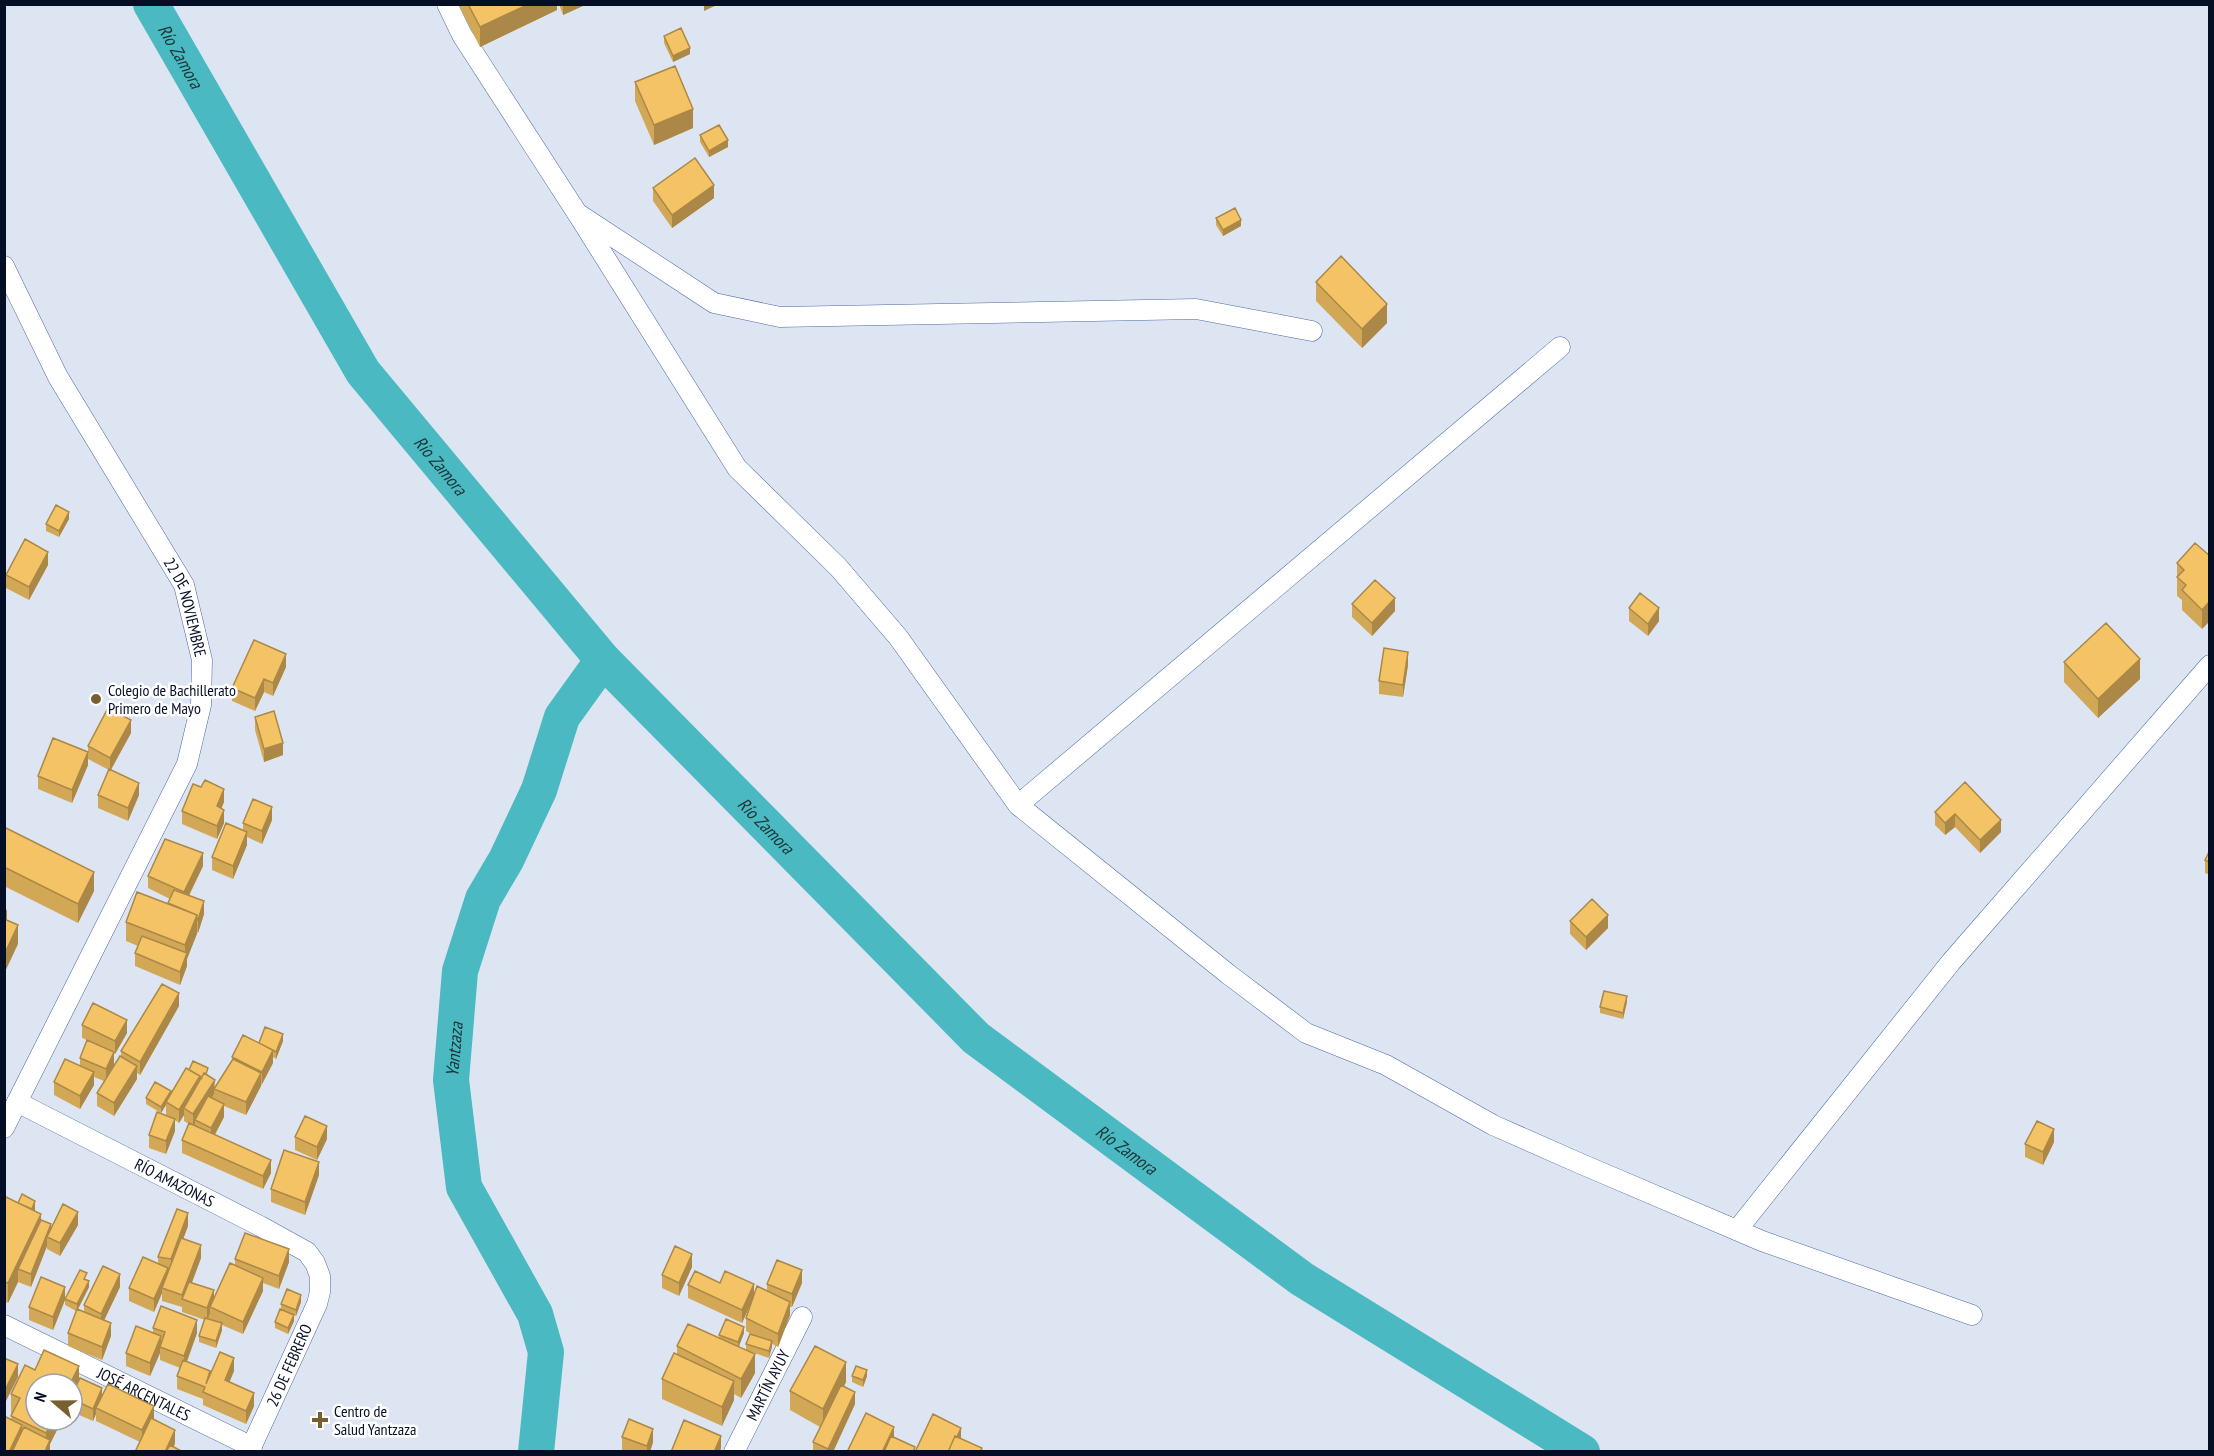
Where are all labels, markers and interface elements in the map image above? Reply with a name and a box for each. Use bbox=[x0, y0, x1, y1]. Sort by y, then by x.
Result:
water label: Río Zamora bbox=[153, 20, 209, 93]
water label: Río Zamora bbox=[409, 431, 473, 500]
street label: 22 DE NOVIEMBRE bbox=[160, 554, 211, 659]
place label: Colegio de Bachillerato Primero de Mayo bbox=[108, 680, 236, 718]
marker: Colegio de Bachillerato Primero de Mayo bbox=[89, 692, 103, 706]
water label: Río Zamora bbox=[733, 792, 800, 859]
water label: Yantzaza bbox=[440, 1021, 467, 1078]
water label: Río Zamora bbox=[1092, 1119, 1162, 1180]
street label: RÍO AMAZONAS bbox=[131, 1154, 218, 1211]
street label: 26 DE FEBRERO bbox=[262, 1321, 316, 1409]
street label: MARTÍN AYUY bbox=[742, 1346, 794, 1424]
street label: JOSÉ ARCENTALES bbox=[93, 1362, 194, 1425]
north arrow bbox=[24, 1372, 84, 1432]
text: N bbox=[29, 1389, 51, 1404]
place label: Centro de Salud Yantzaza bbox=[334, 1401, 416, 1439]
marker: Centro de Salud Yantzaza bbox=[311, 1411, 329, 1429]

